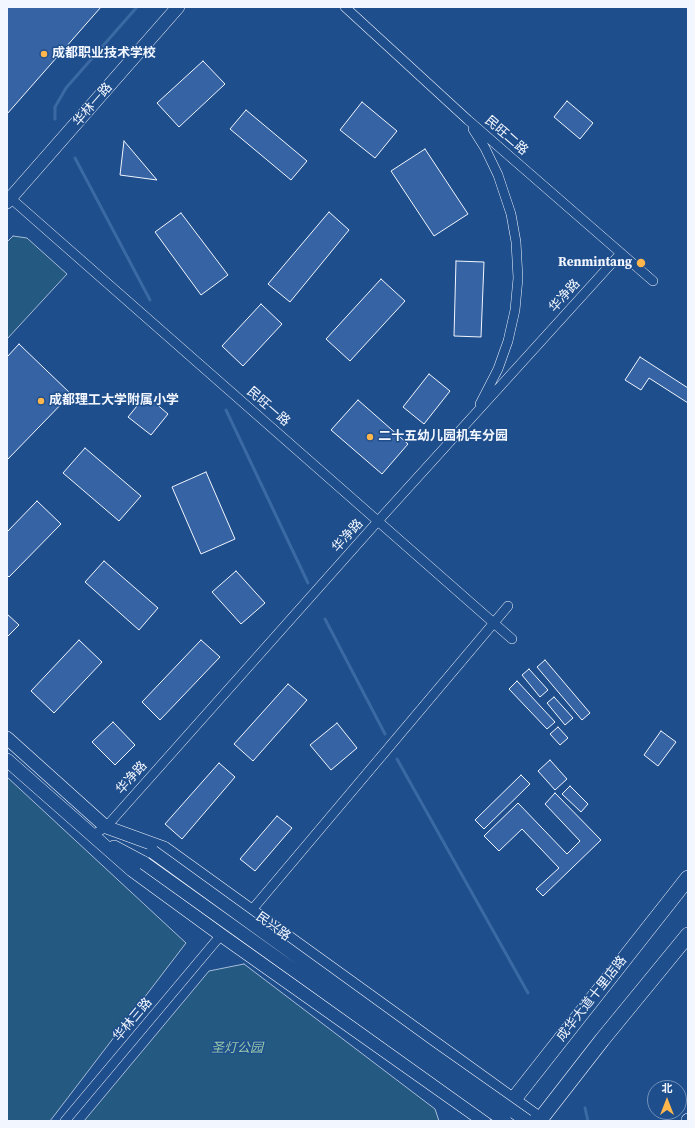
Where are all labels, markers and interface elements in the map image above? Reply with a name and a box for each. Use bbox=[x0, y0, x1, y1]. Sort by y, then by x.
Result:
place label: 成都职业技术学校 bbox=[52, 46, 156, 62]
marker: 成都职业技术学校 bbox=[39, 49, 49, 59]
street label: 华林一路 bbox=[70, 80, 116, 130]
street label: 民旺二路 bbox=[481, 113, 531, 159]
place label: Renmintang bbox=[558, 255, 632, 271]
marker: Renmintang bbox=[635, 257, 647, 269]
street label: 华净路 bbox=[546, 276, 584, 316]
street label: 民旺一路 bbox=[243, 384, 293, 430]
place label: 成都理工大学附属小学 bbox=[49, 393, 179, 409]
marker: 成都理工大学附属小学 bbox=[36, 396, 46, 406]
place label: 二十五幼儿园机车分园 bbox=[378, 429, 508, 445]
marker: 二十五幼儿园机车分园 bbox=[365, 432, 375, 442]
street label: 华净路 bbox=[329, 516, 367, 556]
street label: 华净路 bbox=[113, 758, 151, 798]
street label: 民兴路 bbox=[253, 909, 293, 945]
street label: 成华大道十里店路 bbox=[554, 953, 630, 1045]
street label: 华林三路 bbox=[110, 995, 156, 1045]
park label: 圣灯公园 bbox=[211, 1041, 263, 1057]
north arrow bbox=[647, 1080, 687, 1120]
text: 北 bbox=[662, 1081, 673, 1096]

